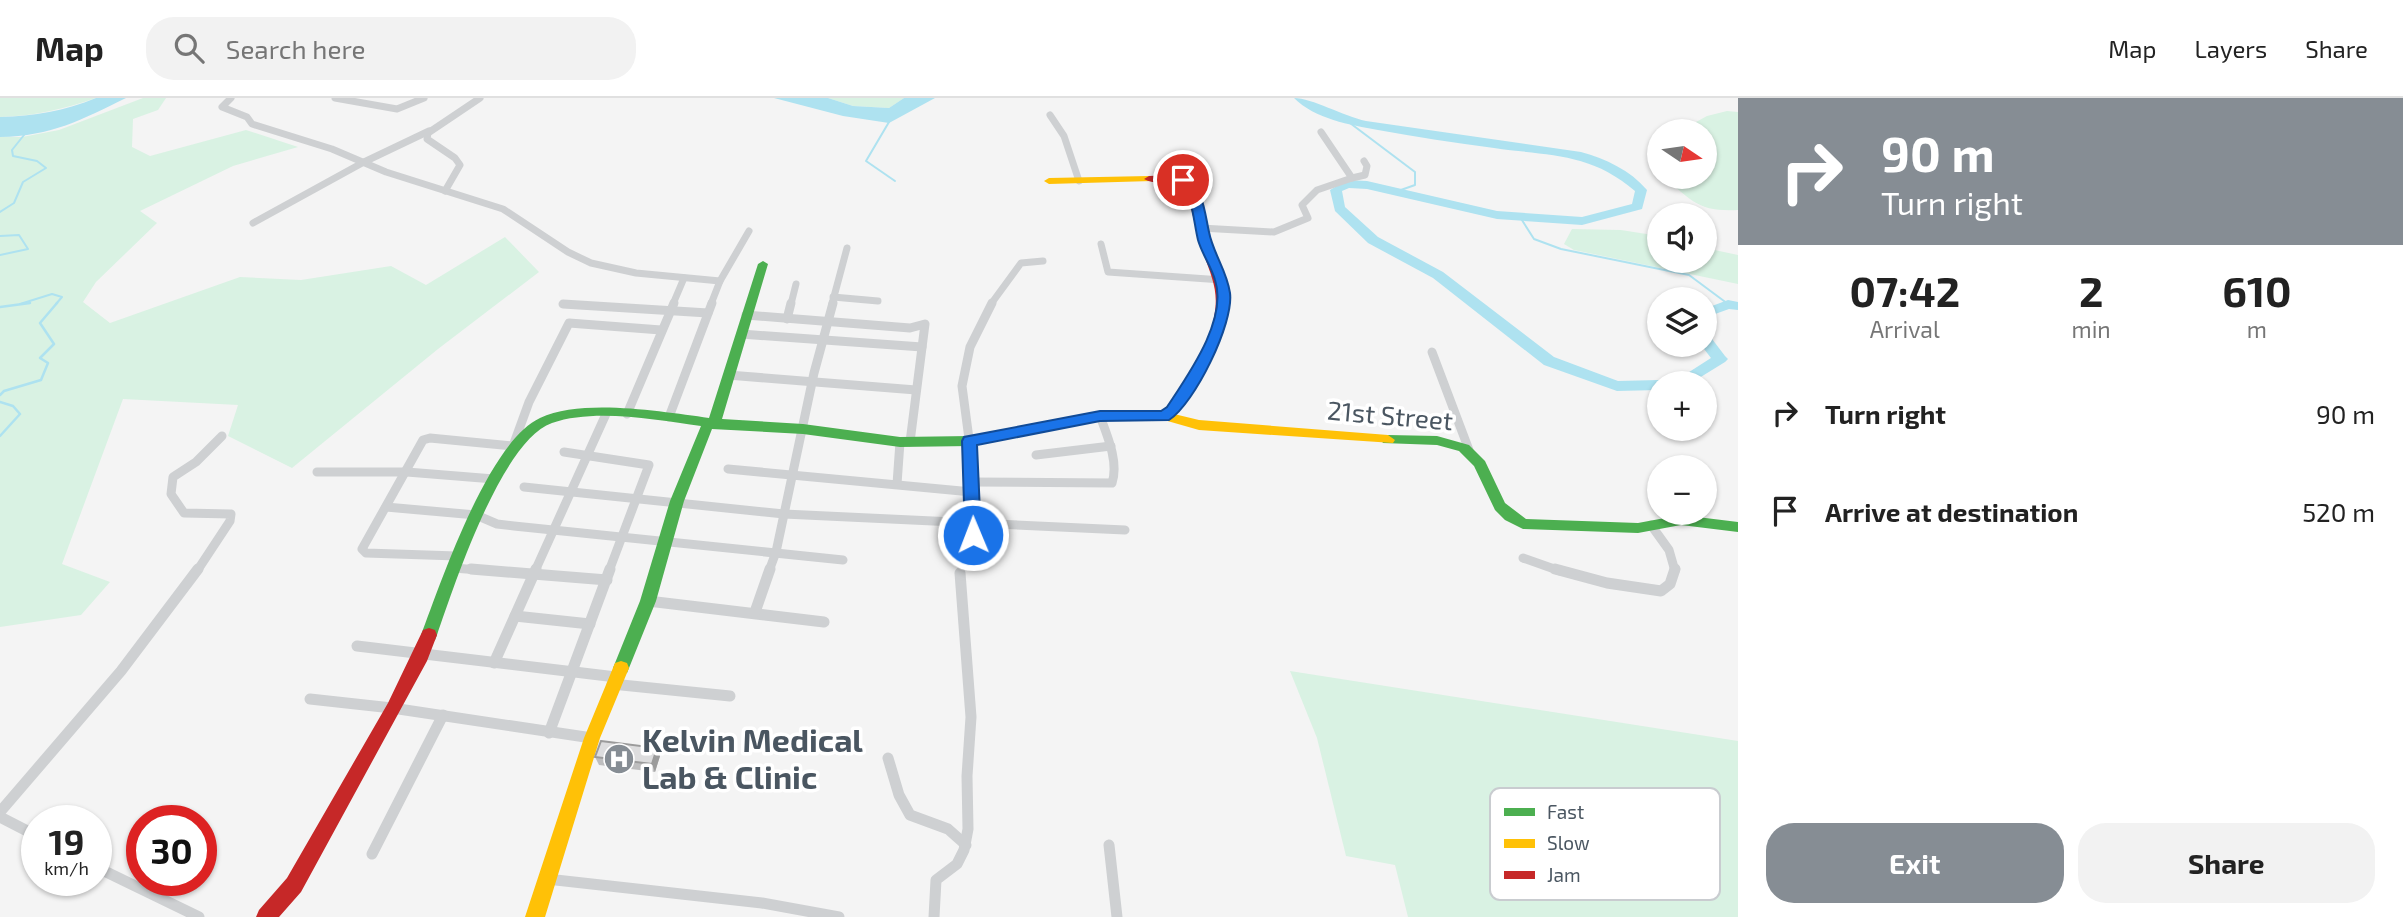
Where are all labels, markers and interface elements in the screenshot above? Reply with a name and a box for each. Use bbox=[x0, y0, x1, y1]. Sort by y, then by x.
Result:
search box bbox=[146, 17, 636, 80]
text: Map bbox=[35, 28, 104, 68]
icon: search bbox=[170, 29, 208, 67]
text: Search here bbox=[226, 33, 365, 64]
text: Map bbox=[2108, 34, 2156, 63]
text: Layers bbox=[2194, 34, 2267, 63]
text: Share bbox=[2305, 34, 2368, 63]
north arrow bbox=[1647, 119, 1717, 189]
map controls bbox=[1647, 119, 1717, 525]
text: 90 m bbox=[1881, 123, 1995, 182]
icon: right bbox=[1766, 126, 1857, 217]
pin bbox=[1153, 150, 1213, 210]
icon: arrive bbox=[1164, 161, 1202, 199]
text: Turn right bbox=[1881, 183, 2023, 221]
button: sound bbox=[1647, 203, 1717, 273]
text: 07:42 bbox=[1849, 265, 1960, 315]
text: 2 bbox=[2079, 265, 2103, 315]
text: 610 bbox=[2222, 265, 2292, 315]
button: layers bbox=[1647, 287, 1717, 357]
text: Arrival bbox=[1870, 315, 1940, 343]
text: min bbox=[2071, 315, 2111, 343]
text: m bbox=[2247, 315, 2267, 343]
button: + bbox=[1647, 371, 1717, 441]
street label: 21st Street bbox=[1326, 394, 1454, 435]
icon: right bbox=[1766, 394, 1804, 432]
text: Turn right bbox=[1825, 398, 1946, 429]
text: 90 m bbox=[2316, 398, 2375, 429]
button: − bbox=[1647, 455, 1717, 525]
icon: arrive bbox=[1766, 492, 1804, 530]
text: Arrive at destination bbox=[1825, 496, 2078, 527]
text: 520 m bbox=[2302, 496, 2375, 527]
position arrow bbox=[936, 498, 1010, 572]
place label: Kelvin Medical Lab & Clinic bbox=[642, 720, 863, 795]
hospital icon: Kelvin Medical Lab & Clinic bbox=[602, 742, 636, 776]
legend bbox=[1490, 788, 1720, 900]
text: Fast bbox=[1547, 800, 1584, 823]
speed limit sign: 30 bbox=[126, 805, 217, 896]
text: 19 bbox=[49, 820, 84, 862]
button: Exit bbox=[1766, 823, 2064, 903]
button: Share bbox=[2078, 823, 2375, 903]
text: Slow bbox=[1547, 831, 1590, 854]
text: km/h bbox=[44, 857, 89, 879]
text: Jam bbox=[1547, 863, 1581, 886]

